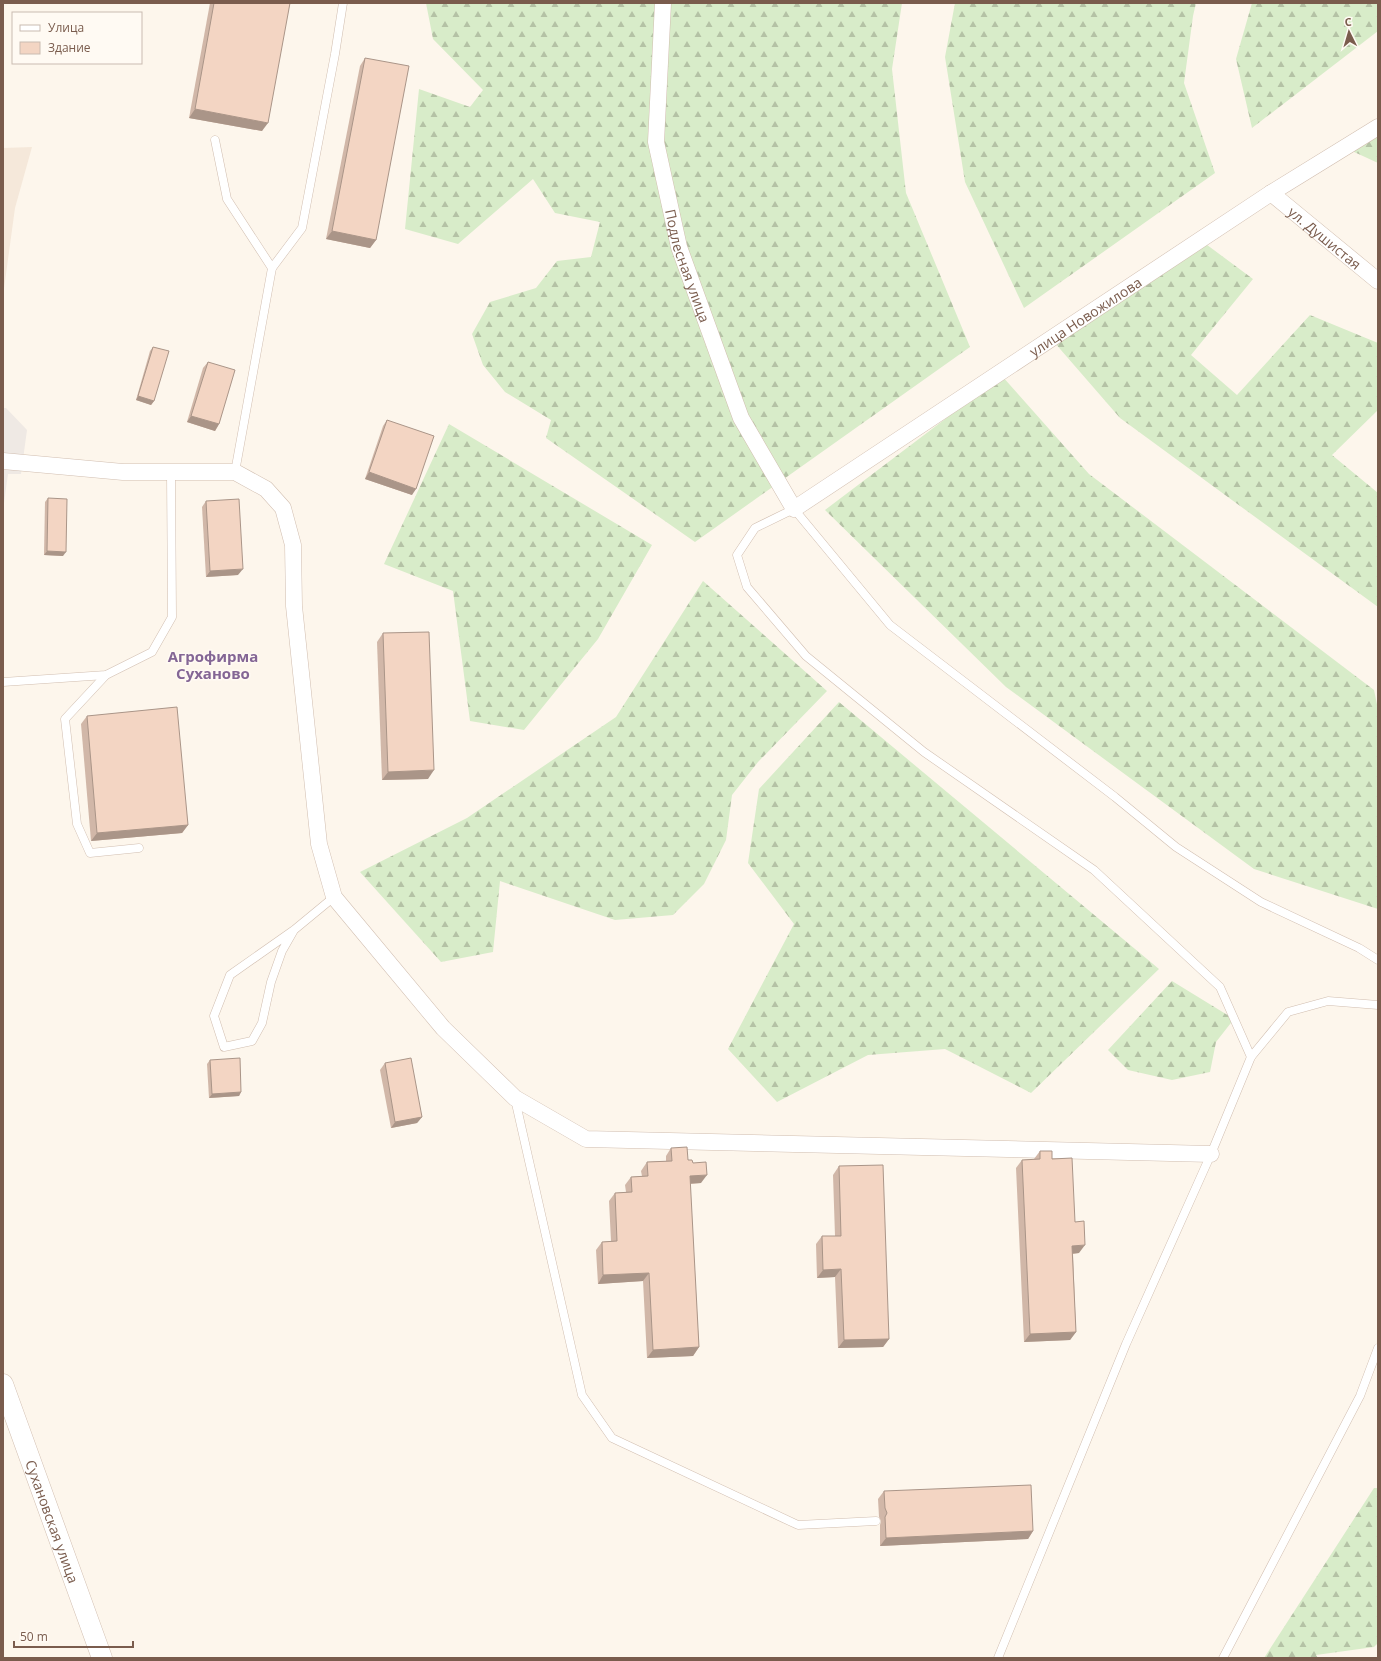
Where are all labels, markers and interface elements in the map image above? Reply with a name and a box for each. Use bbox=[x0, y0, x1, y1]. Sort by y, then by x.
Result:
legend bbox=[12, 12, 142, 64]
north arrow bbox=[1329, 12, 1369, 52]
text: С bbox=[1344, 14, 1352, 29]
text: Улица bbox=[48, 19, 84, 36]
text: Здание bbox=[48, 39, 91, 56]
street label: ул. Душистая bbox=[1285, 202, 1366, 273]
street label: Подлесная улица bbox=[661, 207, 715, 325]
street label: улица Новожилова bbox=[1025, 272, 1145, 360]
district label: Агрофирма Суханово bbox=[168, 646, 258, 683]
street label: Сухановская улица bbox=[22, 1457, 84, 1586]
scale bar bbox=[14, 1623, 133, 1649]
text: 50 m bbox=[20, 1628, 48, 1645]

